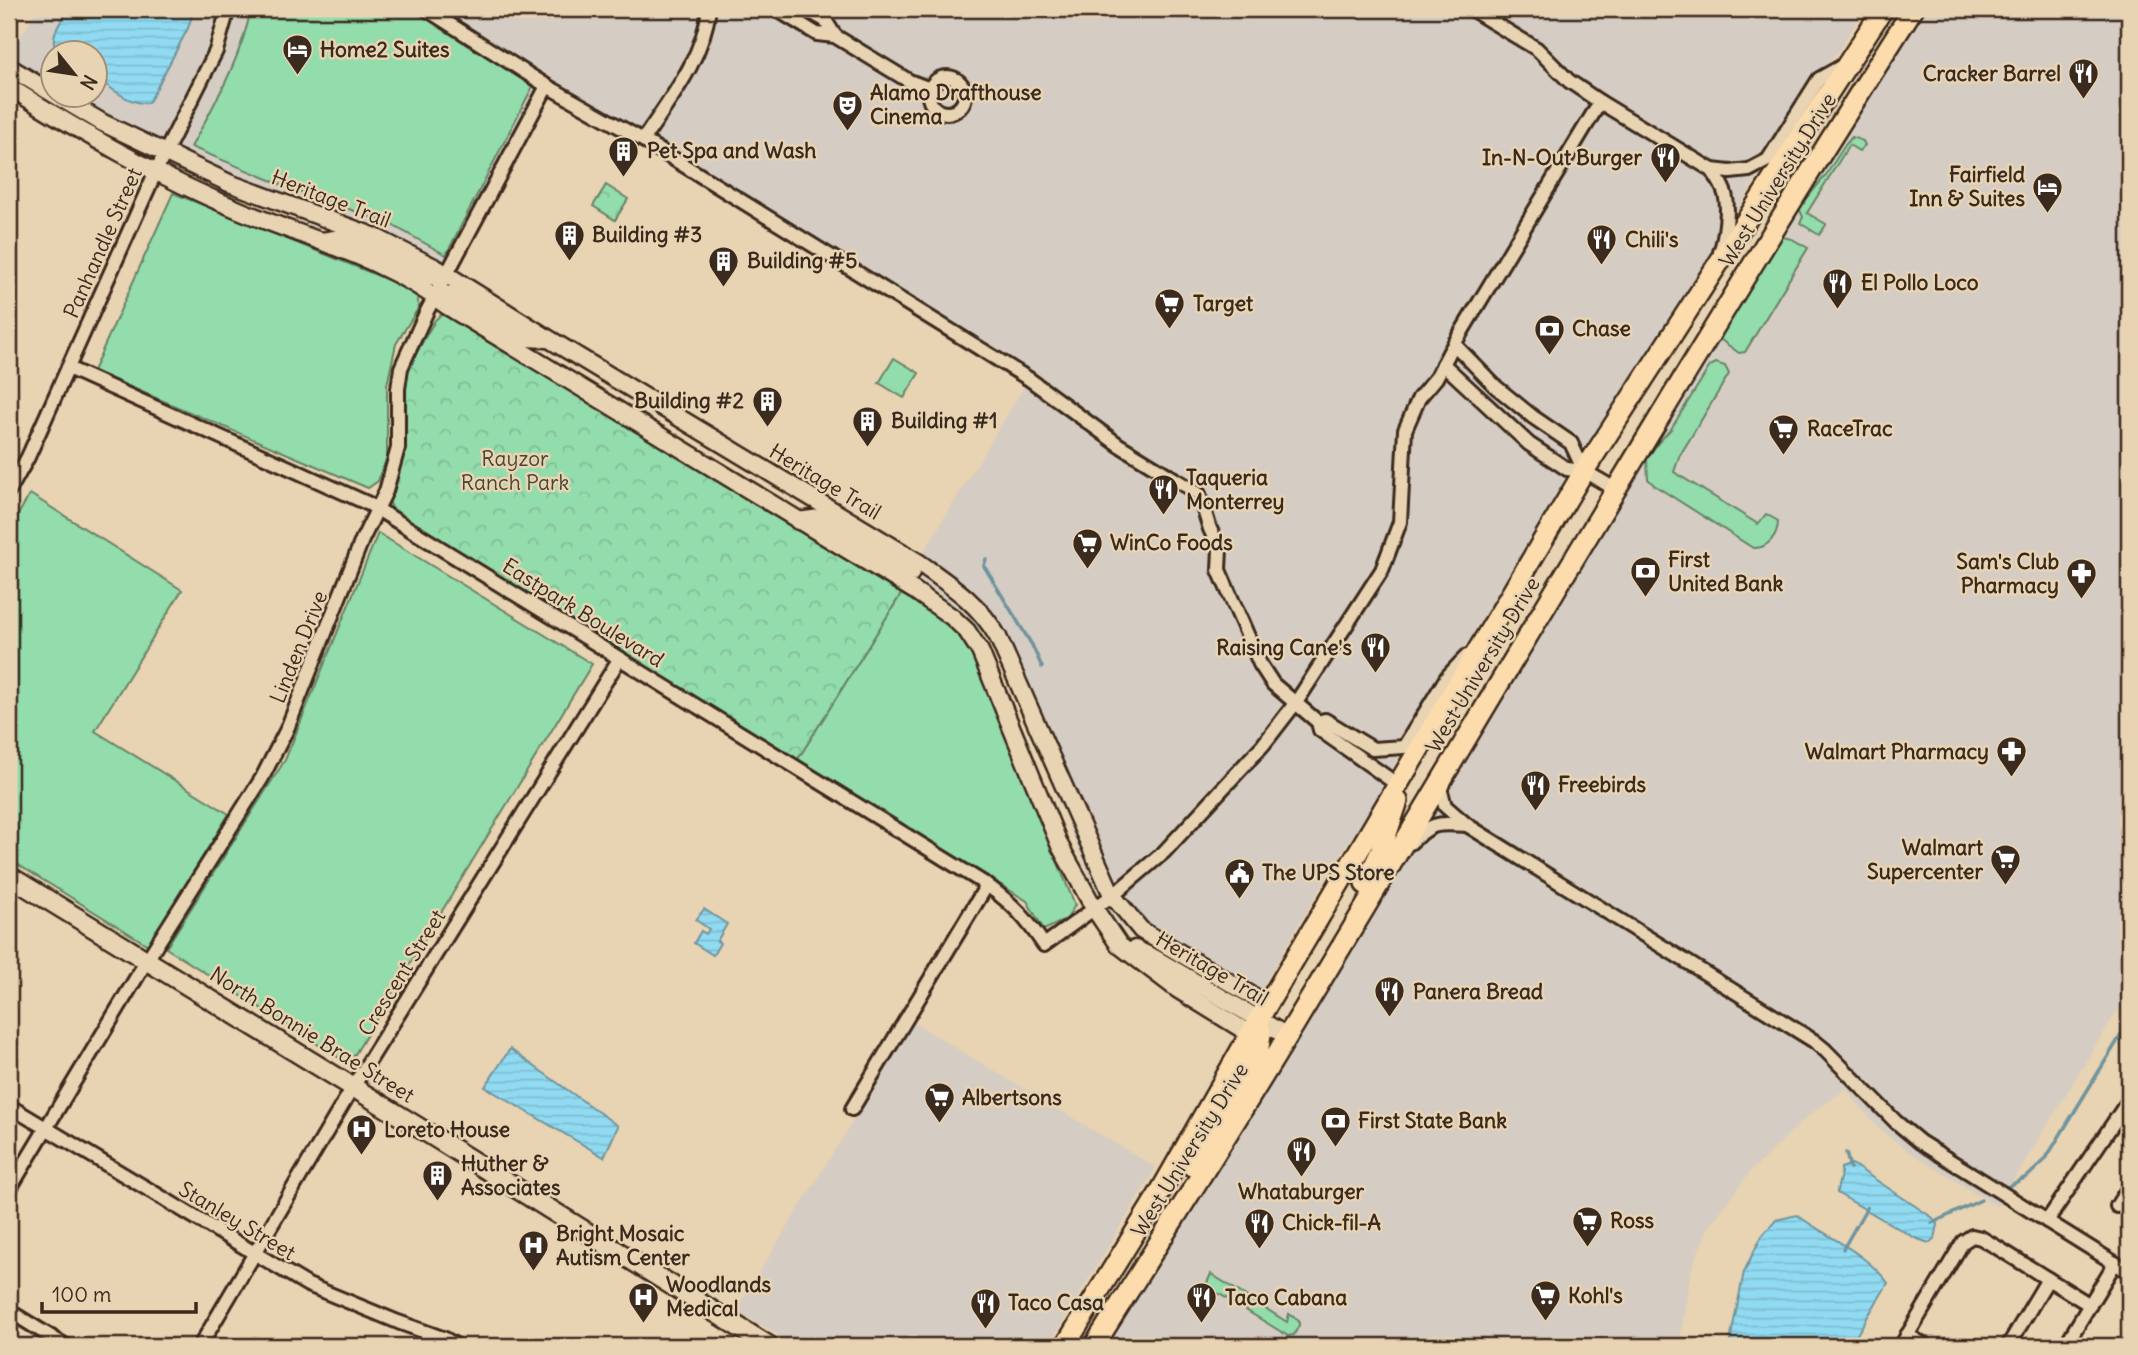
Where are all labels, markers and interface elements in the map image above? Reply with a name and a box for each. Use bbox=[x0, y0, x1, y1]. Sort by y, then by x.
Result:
hotel icon: Home2 Suites bbox=[280, 33, 314, 77]
place label: Home2 Suites bbox=[320, 36, 450, 63]
north arrow bbox=[38, 38, 108, 108]
restaurant icon: Cracker Barrel bbox=[2067, 57, 2101, 101]
place label: Cracker Barrel bbox=[1923, 60, 2061, 87]
text: N bbox=[75, 71, 102, 94]
place label: Alamo Drafthouse Cinema bbox=[870, 79, 1042, 130]
theatre icon: Alamo Drafthouse Cinema bbox=[830, 88, 864, 132]
street label: West University Drive bbox=[1713, 88, 1842, 272]
building icon: Pet Spa and Wash bbox=[607, 134, 641, 178]
place label: Pet Spa and Wash bbox=[647, 137, 816, 164]
restaurant icon: In-N-Out Burger bbox=[1648, 141, 1682, 185]
place label: In-N-Out Burger bbox=[1482, 144, 1642, 171]
place label: Fairfield Inn & Suites bbox=[1909, 161, 2026, 212]
street label: Panhandle Street bbox=[57, 163, 148, 322]
street label: Heritage Trail bbox=[268, 163, 395, 234]
hotel icon: Fairfield Inn & Suites bbox=[2031, 170, 2065, 214]
building icon: Building #3 bbox=[552, 218, 586, 262]
place label: Building #3 bbox=[592, 221, 702, 248]
restaurant icon: Chili's bbox=[1585, 223, 1619, 267]
place label: Chili's bbox=[1625, 226, 1679, 253]
building icon: Building #5 bbox=[707, 244, 741, 288]
place label: Building #5 bbox=[747, 247, 857, 274]
restaurant icon: El Pollo Loco bbox=[1821, 266, 1855, 310]
place label: El Pollo Loco bbox=[1861, 269, 1979, 296]
supermarket icon: Target bbox=[1153, 287, 1187, 331]
place label: Target bbox=[1193, 290, 1254, 317]
bank icon: Chase bbox=[1532, 312, 1566, 356]
place label: Chase bbox=[1572, 315, 1631, 342]
building icon: Building #2 bbox=[750, 384, 784, 428]
place label: Building #2 bbox=[634, 387, 744, 414]
building icon: Building #1 bbox=[851, 404, 885, 448]
place label: Building #1 bbox=[891, 407, 998, 434]
supermarket icon: RaceTrac bbox=[1767, 412, 1801, 456]
place label: RaceTrac bbox=[1807, 415, 1893, 442]
street label: Heritage Trail bbox=[764, 438, 886, 526]
park label: Rayzor Ranch Park bbox=[461, 445, 569, 496]
place label: Taqueria Monterrey bbox=[1186, 464, 1285, 515]
restaurant icon: Taqueria Monterrey bbox=[1146, 473, 1180, 517]
supermarket icon: WinCo Foods bbox=[1070, 526, 1104, 570]
place label: WinCo Foods bbox=[1110, 529, 1233, 556]
place label: First United Bank bbox=[1668, 546, 1783, 597]
place label: Sam's Club Pharmacy bbox=[1956, 548, 2059, 599]
street label: Eastpark Boulevard bbox=[497, 552, 669, 673]
bank icon: First United Bank bbox=[1628, 555, 1662, 599]
pharmacy icon: Sam's Club Pharmacy bbox=[2065, 557, 2099, 601]
street label: West University Drive bbox=[1419, 572, 1546, 758]
street label: Linden Drive bbox=[264, 587, 333, 707]
restaurant icon: Raising Cane's bbox=[1358, 631, 1392, 675]
place label: Raising Cane's bbox=[1216, 634, 1352, 661]
pharmacy icon: Walmart Pharmacy bbox=[1995, 735, 2029, 779]
place label: Walmart Pharmacy bbox=[1805, 738, 1989, 765]
restaurant icon: Freebirds bbox=[1518, 768, 1552, 812]
place label: Freebirds bbox=[1558, 771, 1647, 798]
place label: Walmart Supercenter bbox=[1867, 834, 1984, 885]
supermarket icon: Walmart Supercenter bbox=[1989, 843, 2023, 887]
public building icon: The UPS Store bbox=[1222, 856, 1256, 900]
place label: The UPS Store bbox=[1262, 859, 1395, 886]
street label: Crescent Street bbox=[352, 904, 451, 1041]
street label: Heritage Trail bbox=[1151, 925, 1273, 1012]
street label: North Bonnie Brae Street bbox=[205, 961, 420, 1109]
restaurant icon: Panera Bread bbox=[1373, 975, 1407, 1019]
place label: Panera Bread bbox=[1413, 978, 1544, 1005]
street label: West University Drive bbox=[1125, 1058, 1254, 1242]
supermarket icon: Albertsons bbox=[922, 1081, 956, 1125]
place label: Albertsons bbox=[962, 1084, 1062, 1111]
bank icon: First State Bank bbox=[1318, 1104, 1352, 1148]
place label: First State Bank bbox=[1358, 1107, 1507, 1134]
hospital icon: Loreto House bbox=[344, 1113, 378, 1157]
place label: Loreto House bbox=[384, 1116, 510, 1143]
restaurant icon: Whataburger bbox=[1284, 1135, 1318, 1179]
place label: Huther & Associates bbox=[461, 1150, 561, 1201]
building icon: Huther & Associates bbox=[421, 1159, 455, 1203]
street label: Stanley Street bbox=[174, 1175, 301, 1266]
place label: Whataburger bbox=[1238, 1178, 1364, 1205]
supermarket icon: Ross bbox=[1570, 1204, 1604, 1248]
restaurant icon: Chick-fil-A bbox=[1242, 1206, 1276, 1250]
place label: Ross bbox=[1610, 1207, 1655, 1234]
place label: Chick-fil-A bbox=[1282, 1209, 1382, 1236]
place label: Bright Mosaic Autism Center bbox=[556, 1220, 690, 1271]
hospital icon: Bright Mosaic Autism Center bbox=[516, 1229, 550, 1273]
scale bar bbox=[42, 1271, 196, 1315]
place label: Woodlands Medical bbox=[666, 1271, 772, 1322]
supermarket icon: Kohl's bbox=[1528, 1279, 1562, 1323]
hospital icon: Woodlands Medical bbox=[626, 1280, 660, 1324]
text: 100 m bbox=[52, 1281, 111, 1308]
restaurant icon: Taco Cabana bbox=[1185, 1281, 1219, 1325]
place label: Kohl's bbox=[1568, 1282, 1623, 1309]
place label: Taco Cabana bbox=[1225, 1284, 1347, 1311]
restaurant icon: Taco Casa bbox=[968, 1286, 1002, 1330]
place label: Taco Casa bbox=[1008, 1289, 1104, 1316]

